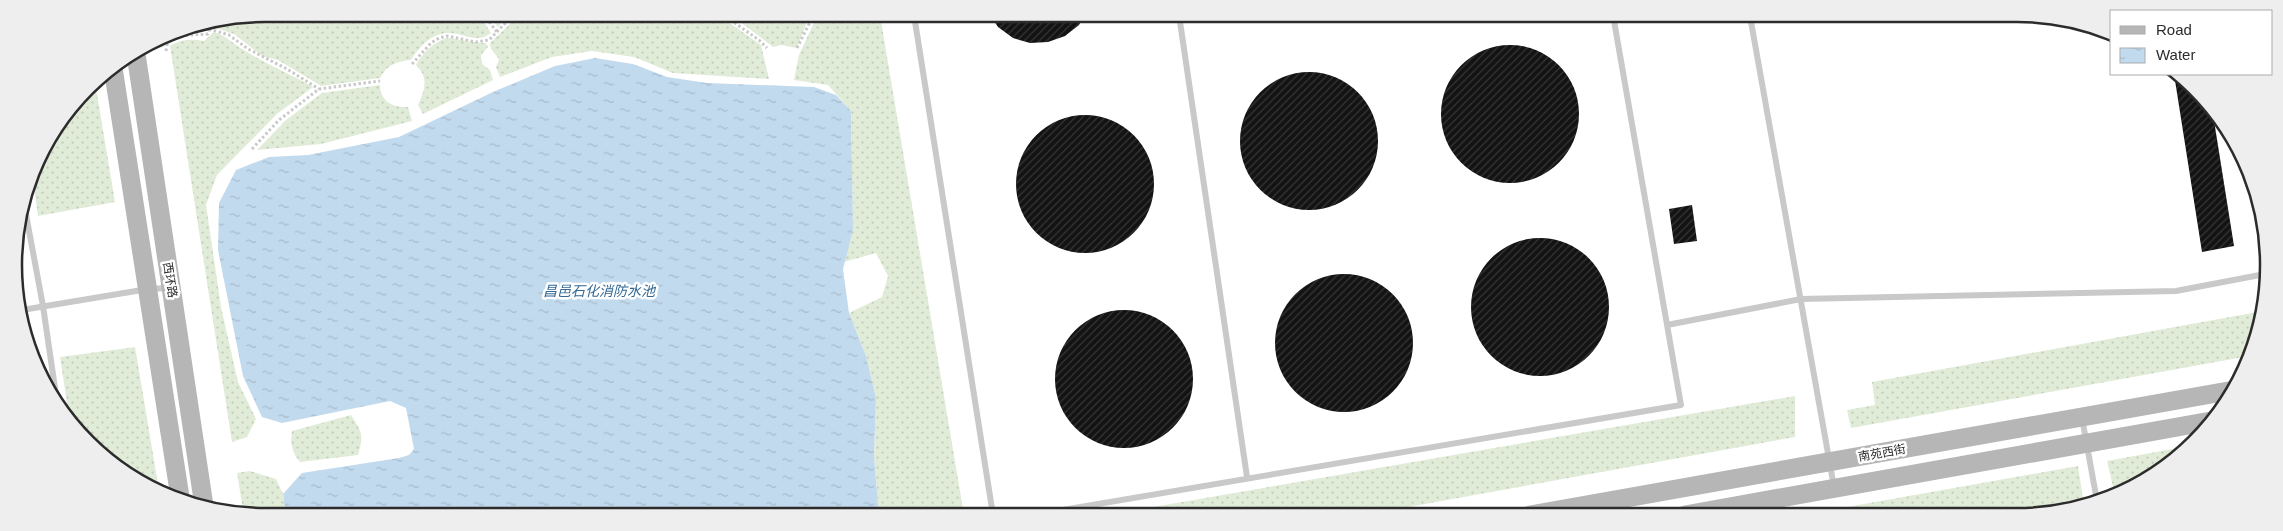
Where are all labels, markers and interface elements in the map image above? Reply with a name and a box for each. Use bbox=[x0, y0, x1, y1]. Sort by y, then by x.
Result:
legend bbox=[2110, 10, 2273, 75]
text: Road bbox=[2156, 21, 2192, 38]
text: Water bbox=[2156, 46, 2195, 63]
street label: 西环路 bbox=[160, 261, 180, 299]
water label: 昌邑石化消防水池 bbox=[543, 283, 657, 299]
street label: 南苑西街 bbox=[1857, 442, 1907, 464]

